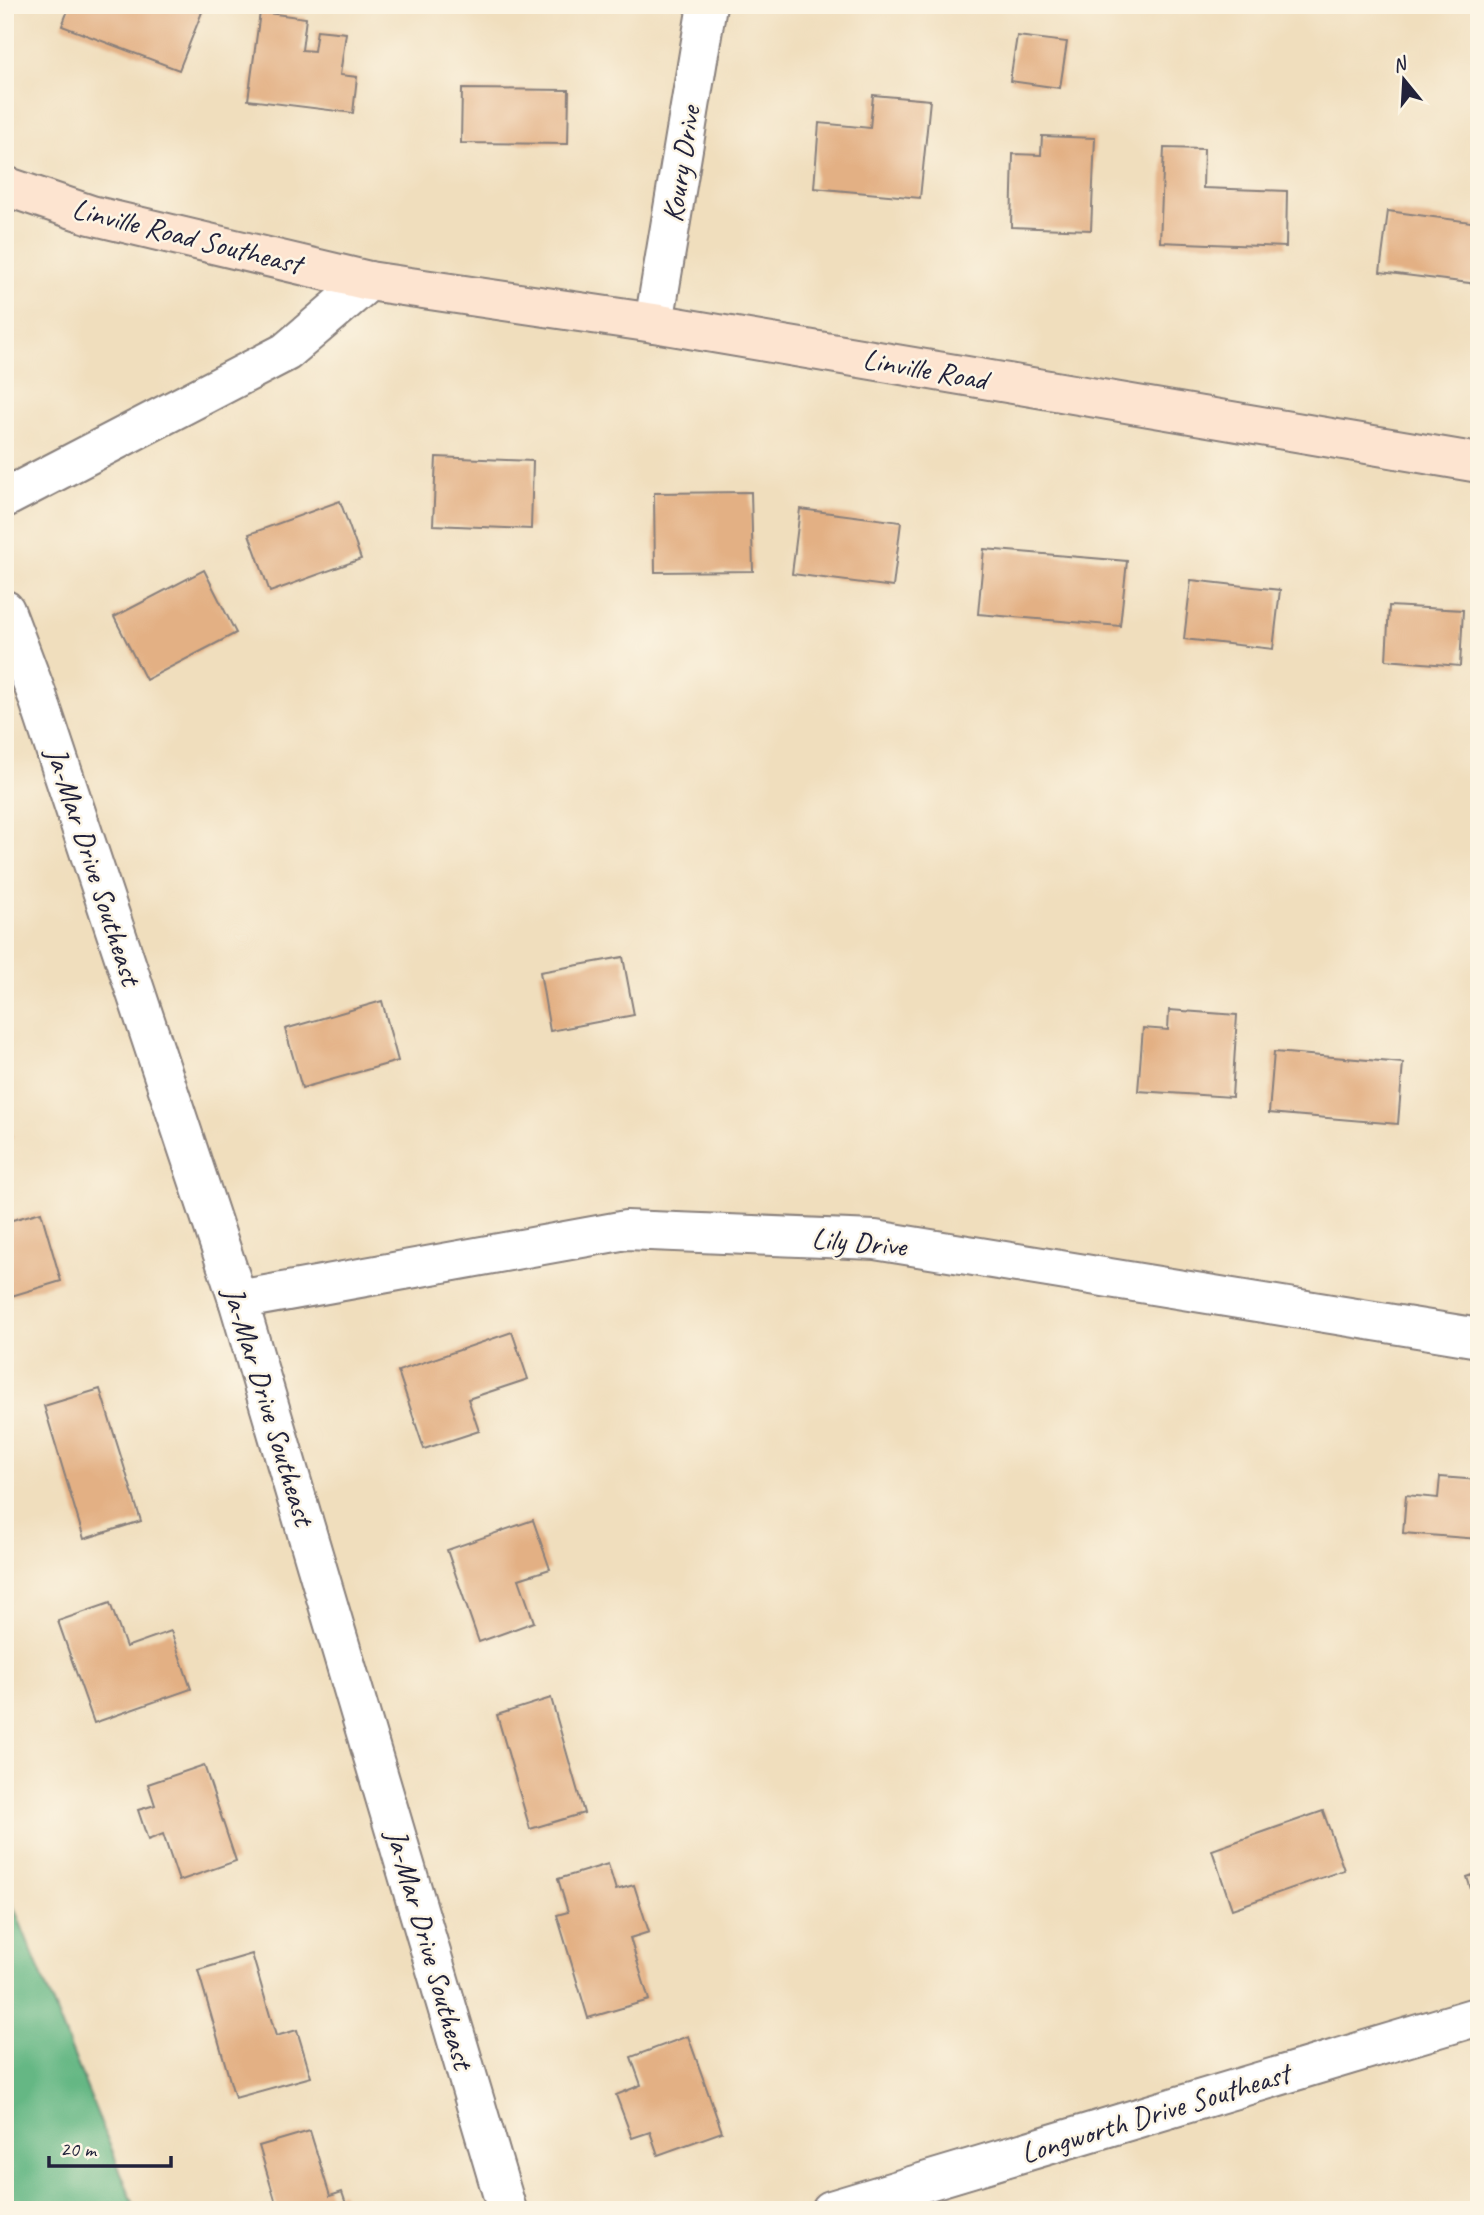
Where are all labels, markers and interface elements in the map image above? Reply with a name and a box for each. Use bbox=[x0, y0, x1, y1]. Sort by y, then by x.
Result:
north arrow bbox=[1368, 46, 1438, 116]
text: N bbox=[1390, 51, 1411, 78]
street label: Koury Drive bbox=[653, 101, 709, 225]
street label: Linville Road Southeast bbox=[69, 189, 309, 284]
street label: Linville Road bbox=[860, 339, 994, 399]
street label: Ja-Mar Drive Southeast bbox=[37, 741, 151, 992]
street label: Lily Drive bbox=[810, 1219, 910, 1265]
street label: Ja-Mar Drive Southeast bbox=[214, 1280, 324, 1533]
street label: Ja-Mar Drive Southeast bbox=[377, 1823, 483, 2076]
street label: Longworth Drive Southeast bbox=[1016, 2053, 1298, 2172]
scale bar bbox=[49, 2124, 172, 2168]
text: 20 m bbox=[60, 2136, 98, 2162]

